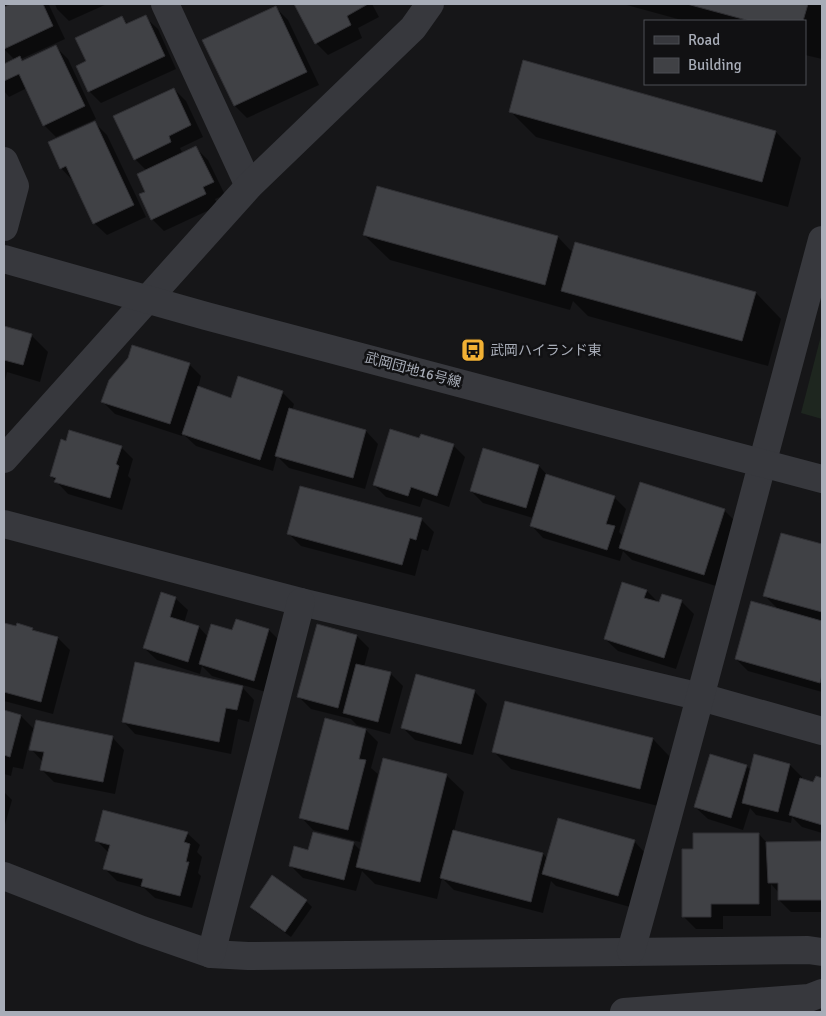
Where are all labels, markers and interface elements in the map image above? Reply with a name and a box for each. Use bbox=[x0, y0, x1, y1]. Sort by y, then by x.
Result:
legend bbox=[644, 20, 806, 85]
text: Road bbox=[688, 31, 720, 49]
text: Building bbox=[688, 56, 742, 74]
bus stop icon: 武岡ハイランド東 bbox=[460, 337, 486, 363]
place label: 武岡ハイランド東 bbox=[490, 342, 602, 359]
street label: 武岡団地16号線 bbox=[363, 349, 463, 391]

